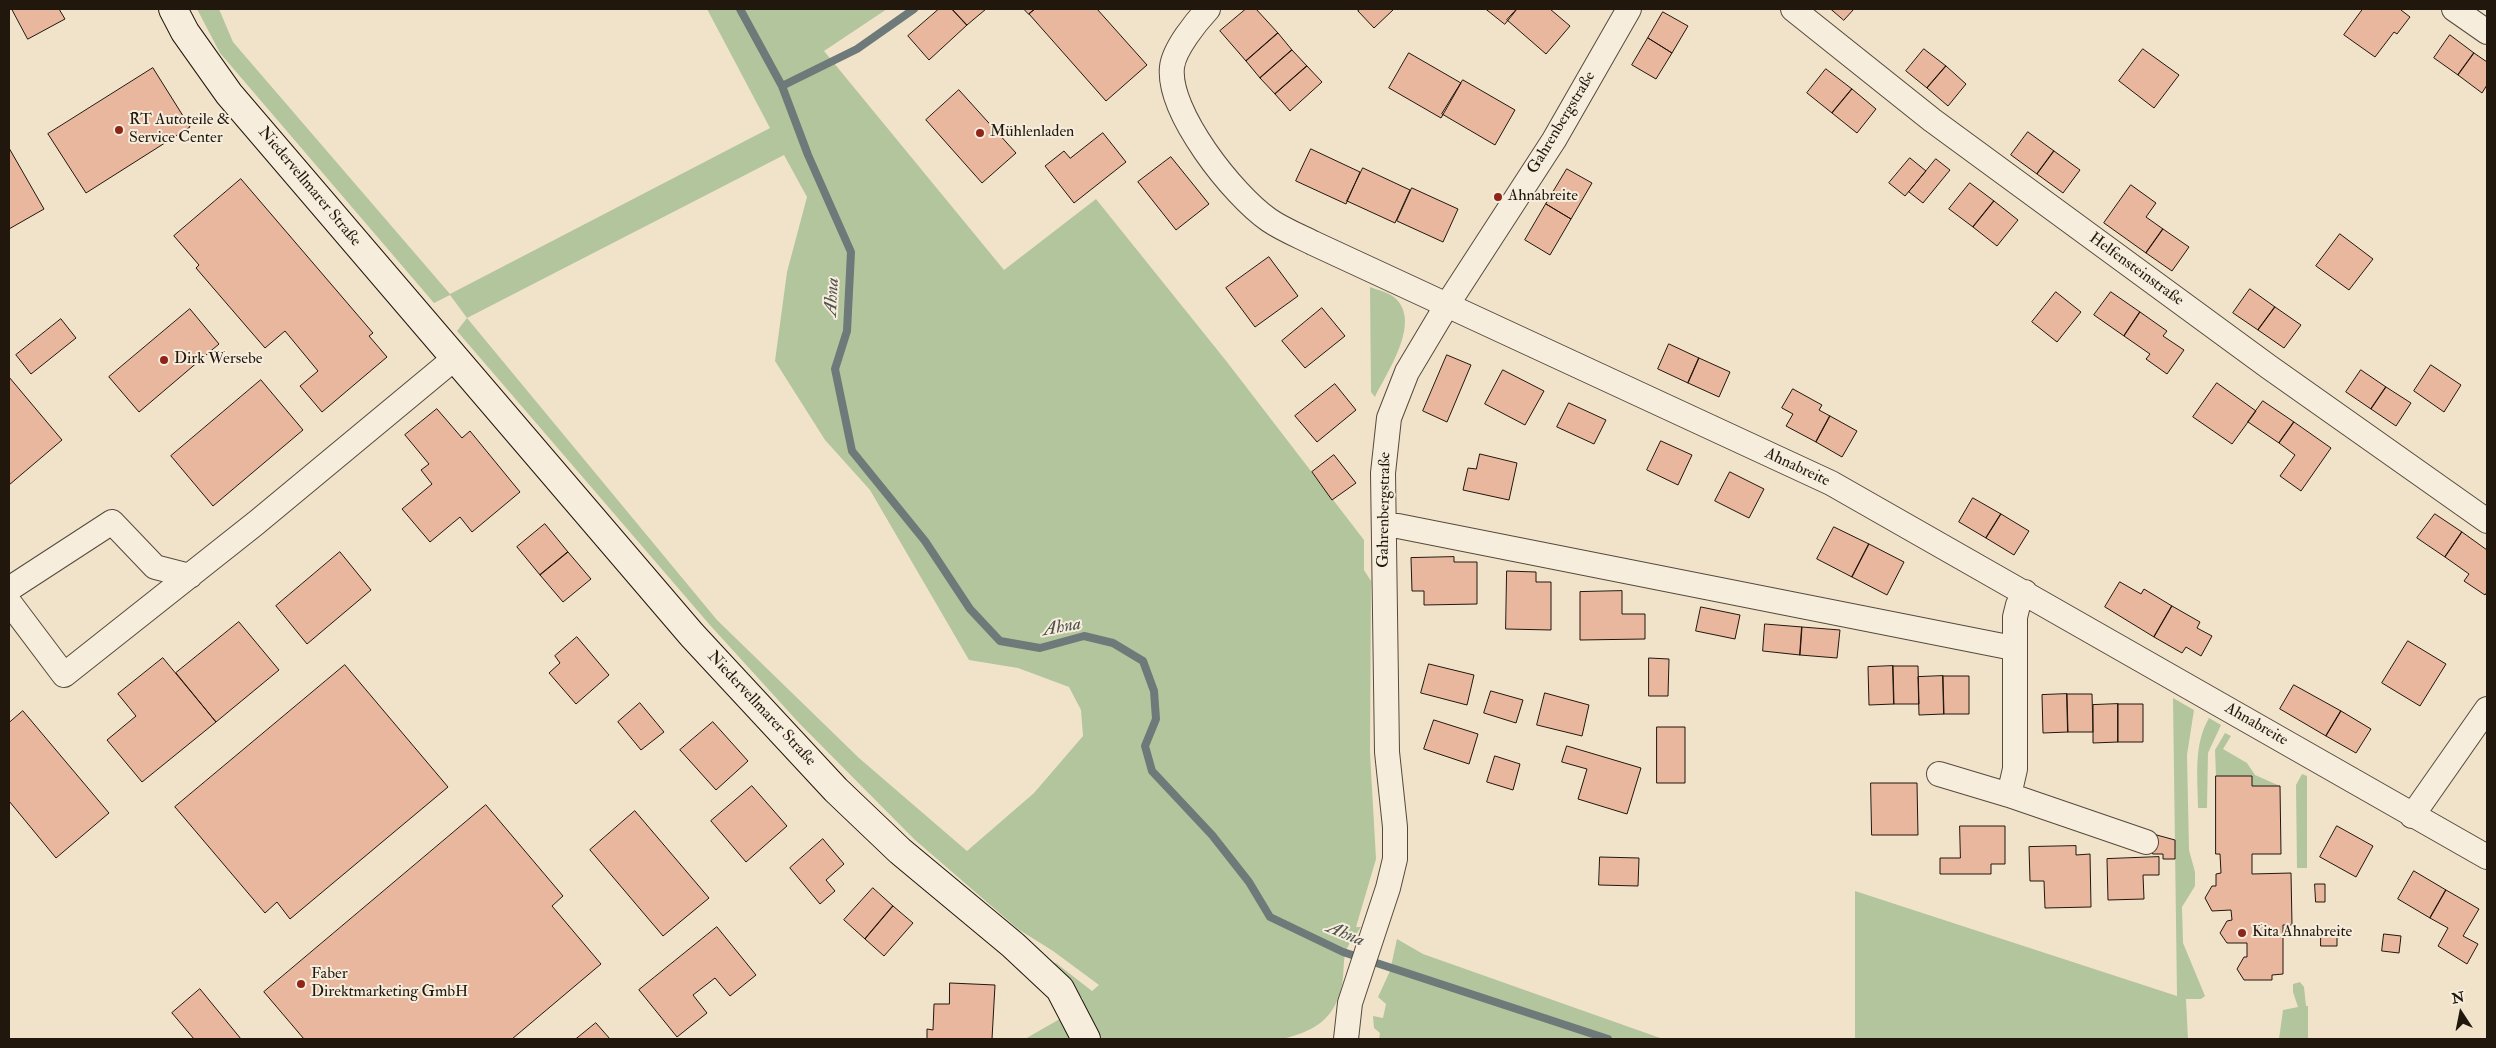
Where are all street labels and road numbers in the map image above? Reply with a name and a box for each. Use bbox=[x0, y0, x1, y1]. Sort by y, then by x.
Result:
street label: Gahrenbergstraße bbox=[1524, 68, 1600, 178]
street label: Niedervellmarer Straße bbox=[253, 123, 365, 251]
street label: Helfensteinstraße bbox=[2085, 229, 2187, 311]
street label: Ahnabreite bbox=[1761, 445, 1833, 491]
street label: Gahrenbergstraße bbox=[1374, 452, 1396, 568]
street label: Niedervellmarer Straße bbox=[703, 647, 819, 771]
street label: Ahnabreite bbox=[2221, 699, 2291, 751]

